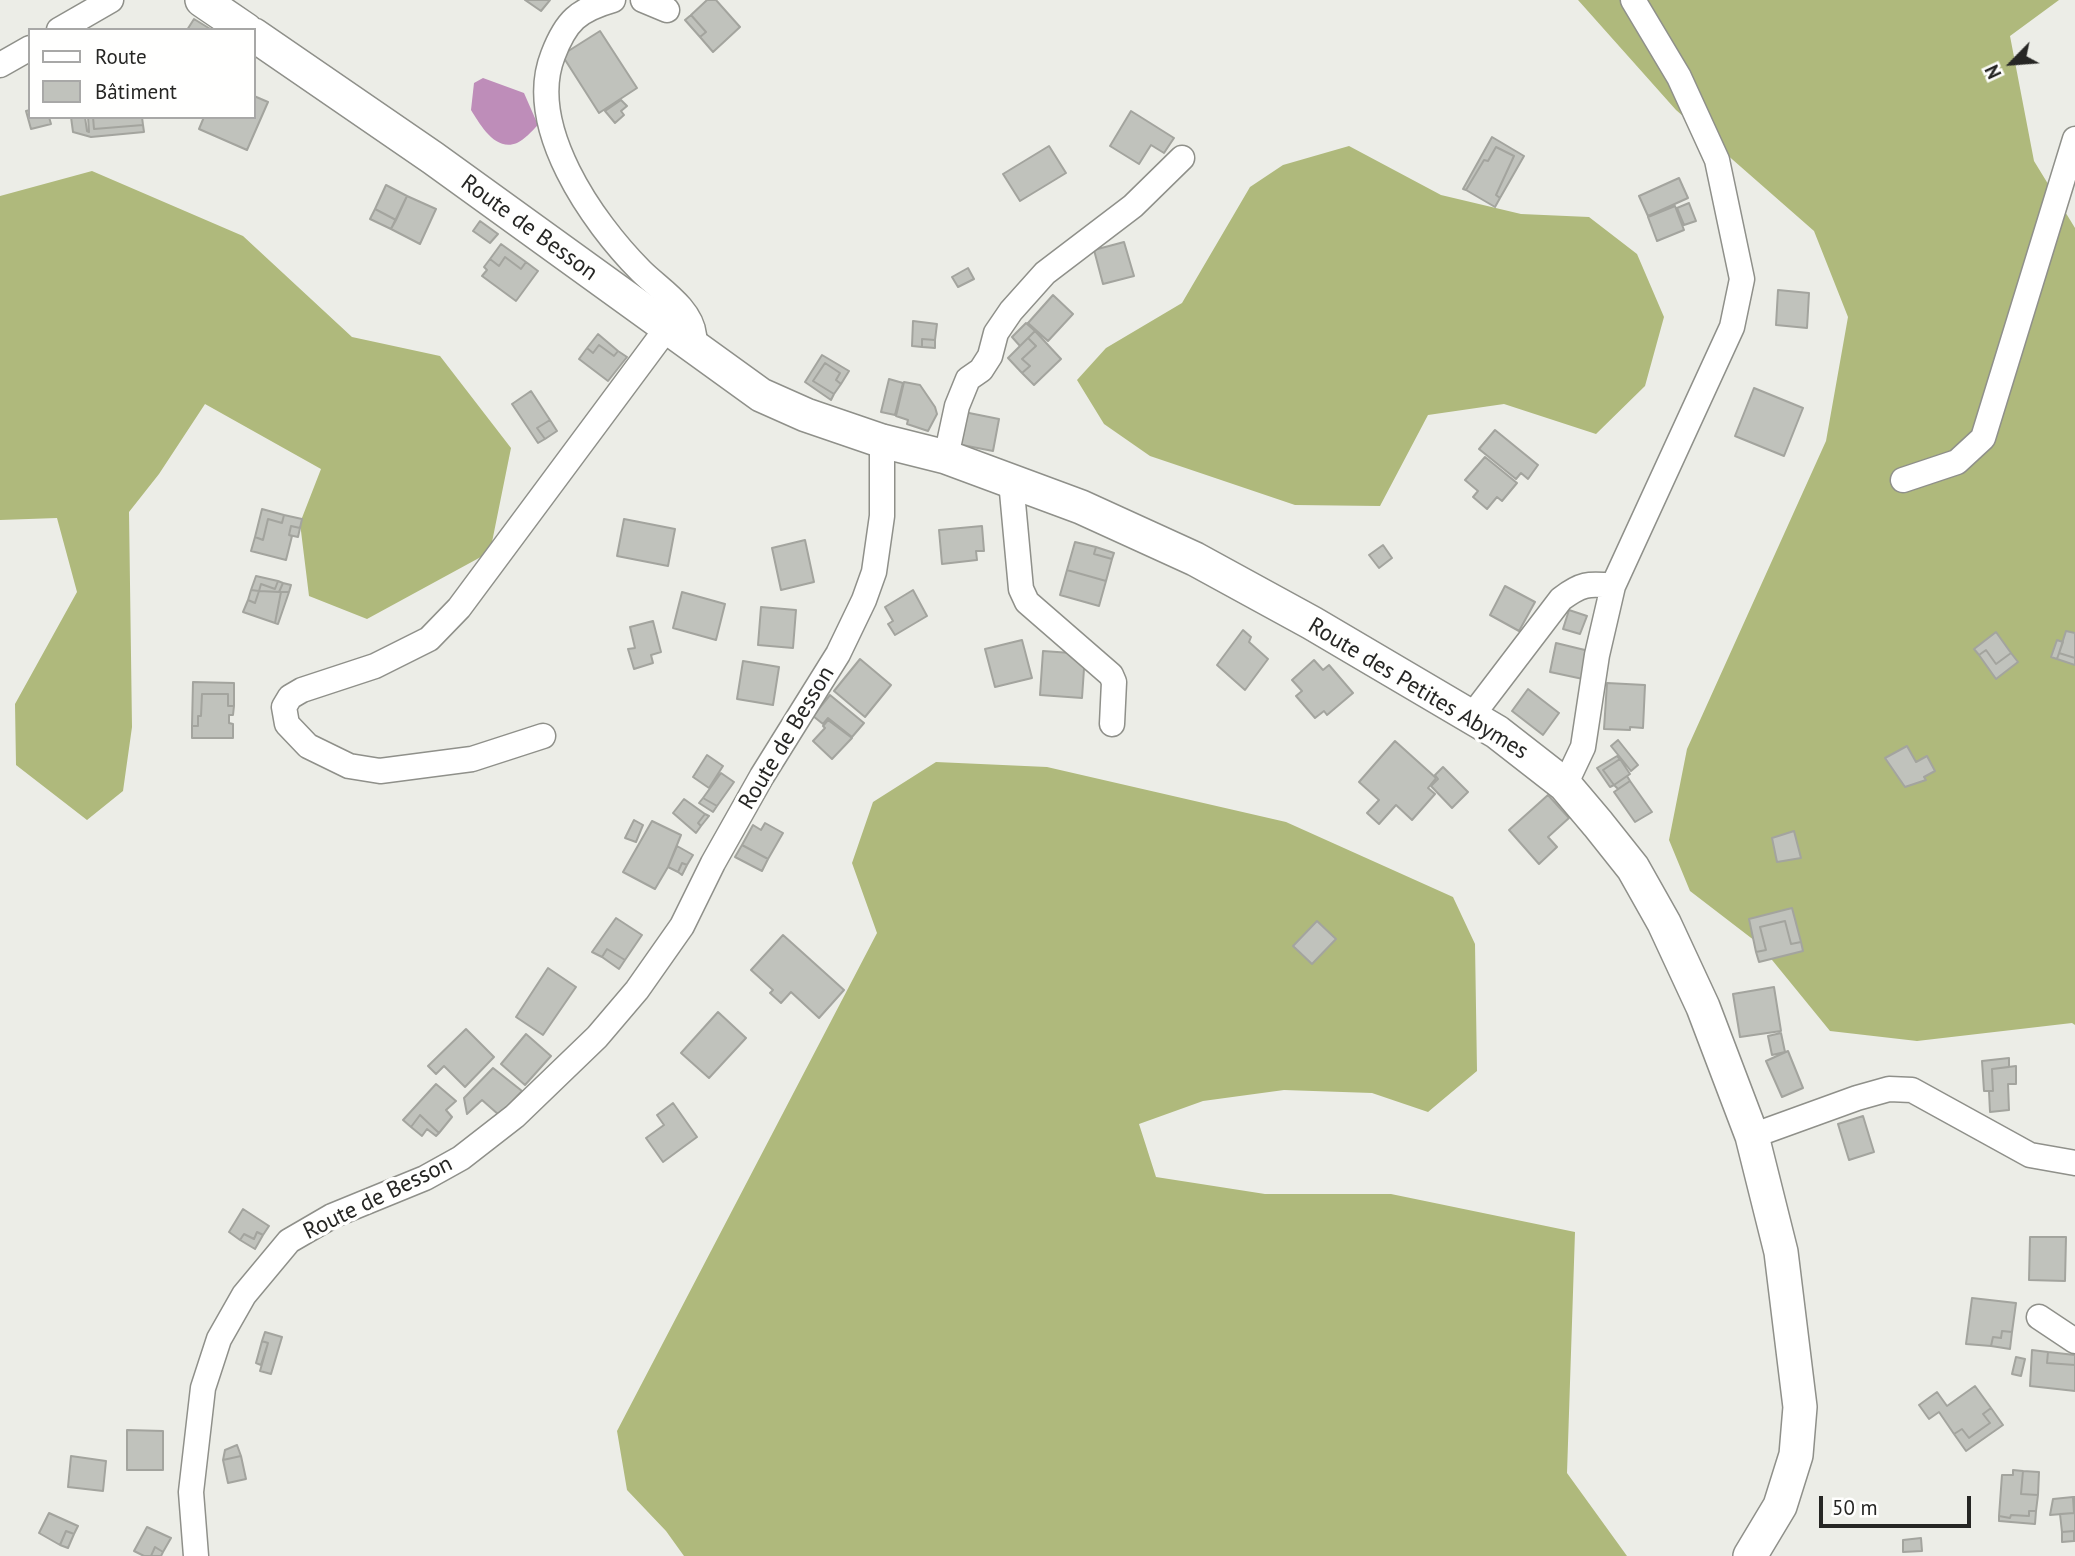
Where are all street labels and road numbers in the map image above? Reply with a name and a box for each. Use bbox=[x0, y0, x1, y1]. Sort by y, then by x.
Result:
street label: Route de Besson bbox=[455, 169, 603, 287]
street label: Route des Petites Abymes bbox=[1303, 612, 1533, 766]
street label: Route de Besson bbox=[733, 661, 841, 815]
street label: Route de Besson bbox=[299, 1150, 457, 1246]

